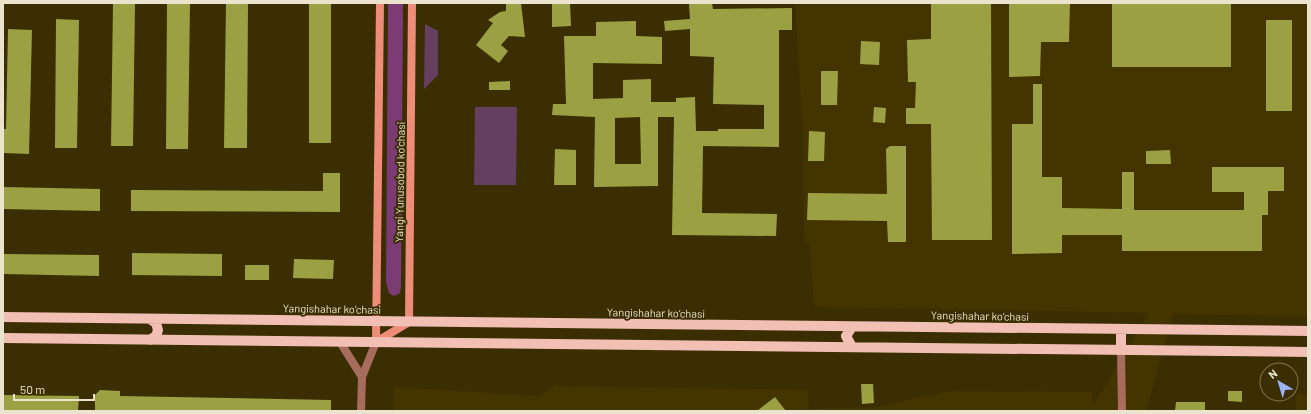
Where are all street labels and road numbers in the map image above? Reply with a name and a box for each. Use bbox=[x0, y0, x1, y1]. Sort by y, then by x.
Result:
street label: Yangi Yunusobod ko'chasi bbox=[392, 121, 407, 242]
street label: Yangishahar ko‘chasi bbox=[283, 301, 381, 316]
street label: Yangishahar ko‘chasi bbox=[607, 305, 705, 320]
street label: Yangishahar ko‘chasi bbox=[931, 308, 1029, 323]

